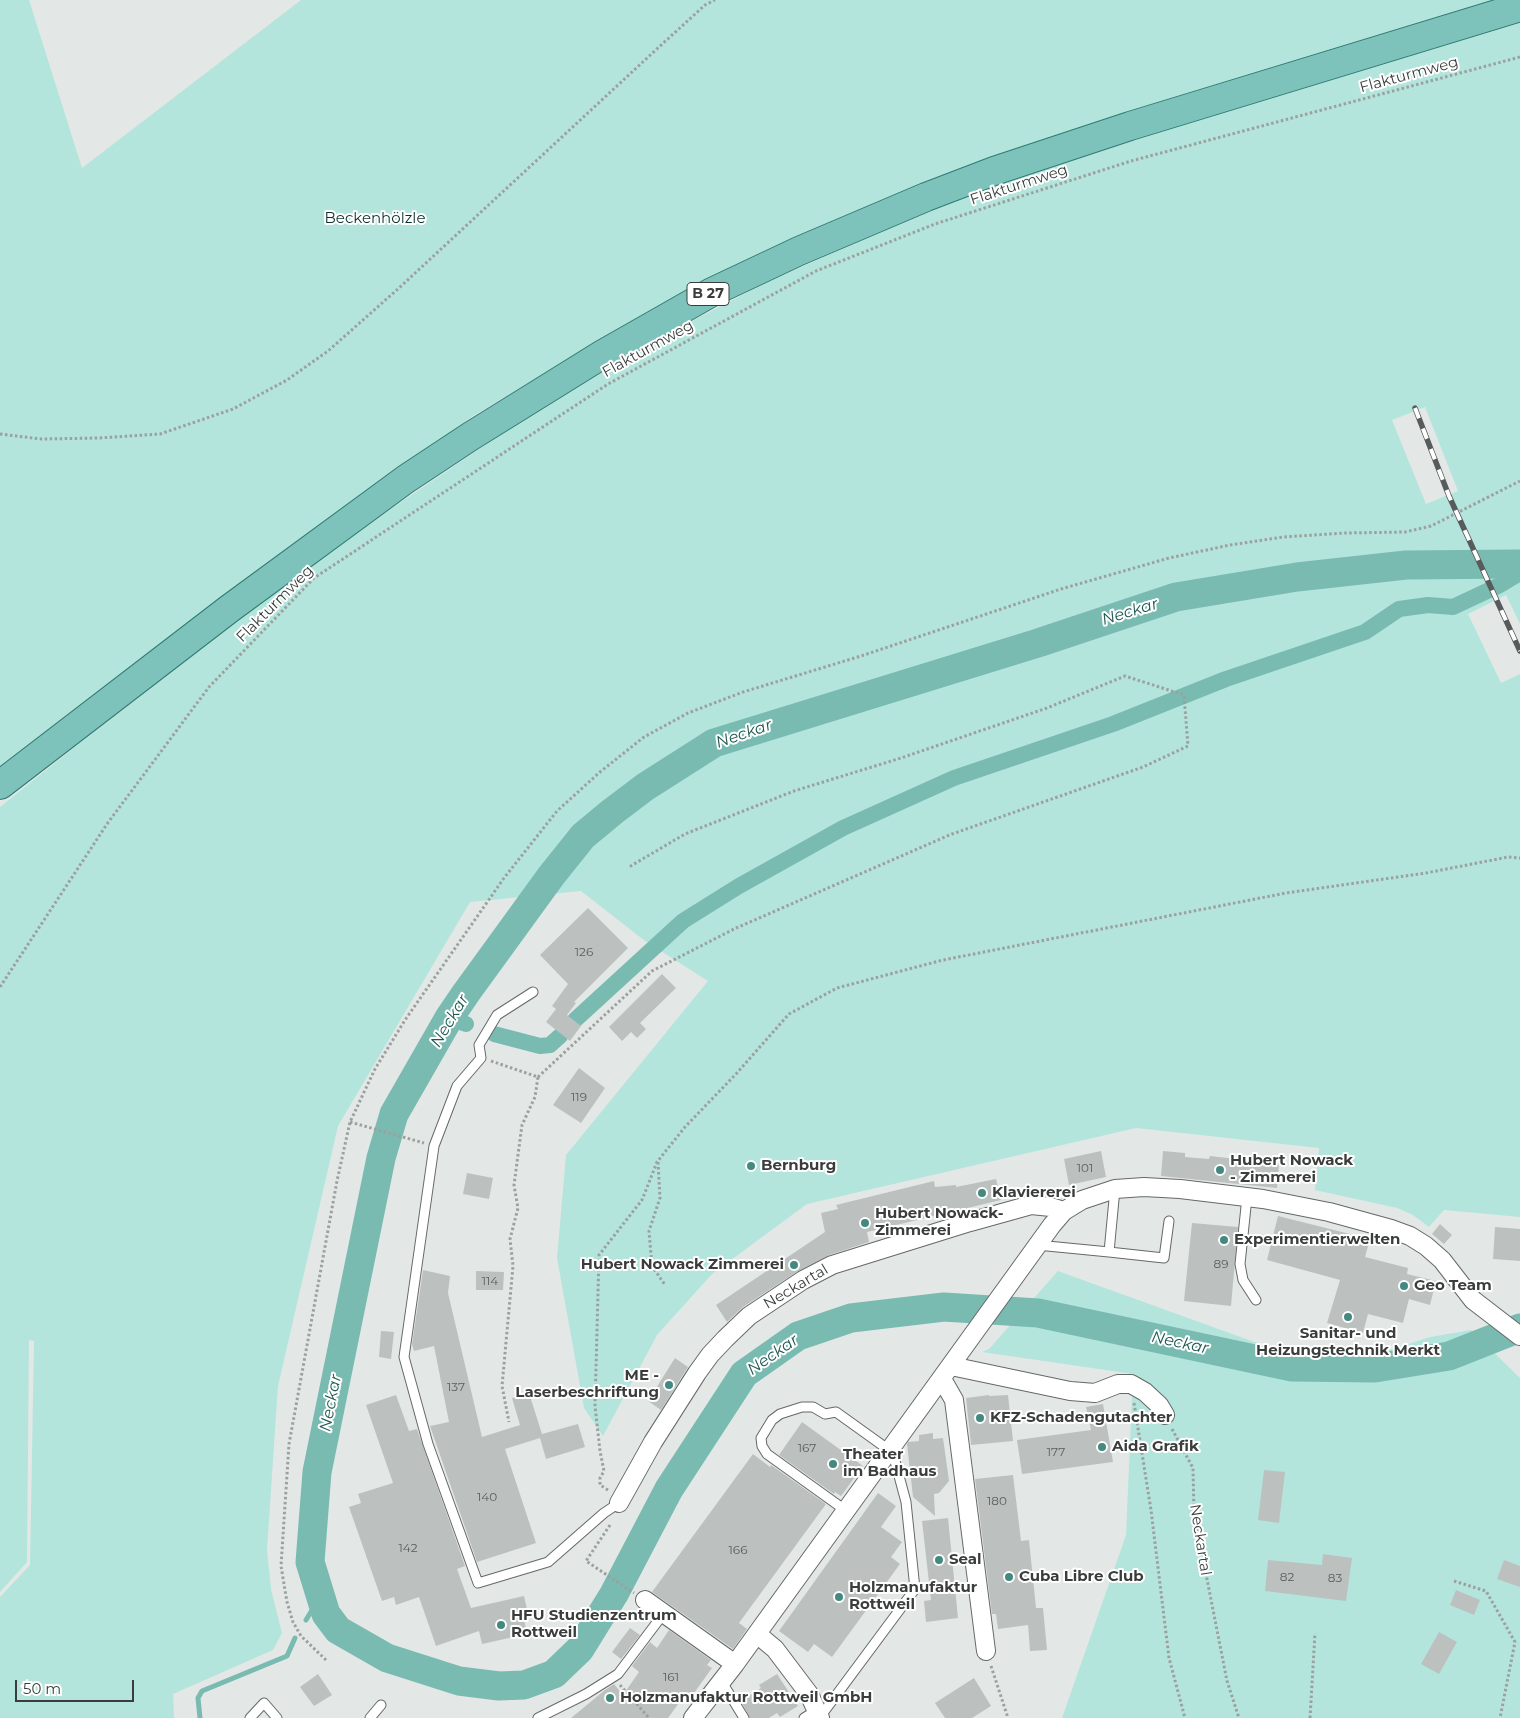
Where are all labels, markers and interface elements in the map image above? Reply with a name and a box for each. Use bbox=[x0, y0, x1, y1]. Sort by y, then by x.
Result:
street label: Flakturmweg bbox=[1358, 53, 1460, 97]
street label: Flakturmweg bbox=[968, 161, 1070, 209]
park label: Beckenhölzle bbox=[325, 210, 425, 228]
road number: B 27 bbox=[687, 282, 729, 306]
street label: Flakturmweg bbox=[599, 317, 697, 381]
street label: Flakturmweg bbox=[233, 562, 317, 646]
water label: Neckar bbox=[1099, 594, 1161, 630]
water label: Neckar bbox=[713, 715, 775, 753]
house number: 126 bbox=[575, 945, 593, 959]
water label: Neckar bbox=[427, 991, 473, 1051]
house number: 119 bbox=[571, 1090, 587, 1104]
place label: Hubert Nowack - Zimmerei bbox=[1230, 1152, 1353, 1187]
place label: Bernburg bbox=[761, 1157, 836, 1175]
marker: Bernburg bbox=[745, 1160, 757, 1172]
house number: 101 bbox=[1077, 1161, 1093, 1175]
marker: Hubert Nowack - Zimmerei bbox=[1214, 1164, 1226, 1176]
place label: Klaviererei bbox=[992, 1184, 1076, 1202]
marker: Klaviererei bbox=[976, 1187, 988, 1199]
place label: Hubert Nowack- Zimmerei bbox=[875, 1205, 1003, 1240]
marker: Hubert Nowack- Zimmerei bbox=[859, 1217, 871, 1229]
place label: Experimentierwelten bbox=[1234, 1231, 1400, 1249]
marker: Experimentierwelten bbox=[1218, 1234, 1230, 1246]
place label: Hubert Nowack Zimmerei bbox=[581, 1256, 784, 1274]
house number: 89 bbox=[1214, 1257, 1228, 1271]
marker: Hubert Nowack Zimmerei bbox=[788, 1259, 800, 1271]
street label: Neckartal bbox=[760, 1261, 832, 1313]
house number: 114 bbox=[482, 1274, 498, 1288]
place label: Geo Team bbox=[1414, 1277, 1492, 1295]
marker: Geo Team bbox=[1398, 1280, 1410, 1292]
marker: Sanitar- und Heizungstechnik Merkt bbox=[1342, 1311, 1354, 1323]
place label: Sanitar- und Heizungstechnik Merkt bbox=[1256, 1325, 1440, 1360]
water label: Neckar bbox=[1150, 1328, 1210, 1358]
water label: Neckar bbox=[744, 1331, 802, 1379]
place label: ME - Laserbeschriftung bbox=[515, 1367, 659, 1402]
water label: Neckar bbox=[316, 1373, 346, 1433]
marker: ME - Laserbeschriftung bbox=[663, 1379, 675, 1391]
house number: 137 bbox=[447, 1380, 465, 1394]
place label: KFZ-Schadengutachter bbox=[990, 1409, 1172, 1427]
marker: KFZ-Schadengutachter bbox=[974, 1412, 986, 1424]
place label: Aida Grafik bbox=[1112, 1438, 1199, 1456]
house number: 167 bbox=[798, 1441, 816, 1455]
marker: Aida Grafik bbox=[1096, 1441, 1108, 1453]
house number: 177 bbox=[1047, 1445, 1065, 1459]
place label: Theater im Badhaus bbox=[843, 1446, 937, 1481]
marker: Theater im Badhaus bbox=[827, 1458, 839, 1470]
house number: 140 bbox=[477, 1490, 497, 1504]
house number: 180 bbox=[987, 1494, 1007, 1508]
street label: Neckartal bbox=[1185, 1503, 1215, 1577]
house number: 142 bbox=[398, 1541, 418, 1555]
house number: 166 bbox=[729, 1543, 747, 1557]
place label: Seal bbox=[949, 1551, 982, 1569]
marker: Seal bbox=[933, 1554, 945, 1566]
place label: Cuba Libre Club bbox=[1019, 1568, 1144, 1586]
house number: 82 bbox=[1280, 1570, 1294, 1584]
marker: Cuba Libre Club bbox=[1003, 1571, 1015, 1583]
house number: 83 bbox=[1328, 1571, 1342, 1585]
place label: Holzmanufaktur Rottweil bbox=[849, 1579, 977, 1614]
marker: Holzmanufaktur Rottweil bbox=[833, 1591, 845, 1603]
place label: HFU Studienzentrum Rottweil bbox=[511, 1607, 677, 1642]
marker: HFU Studienzentrum Rottweil bbox=[495, 1619, 507, 1631]
scale bar bbox=[18, 1670, 136, 1702]
house number: 161 bbox=[663, 1670, 679, 1684]
text: 50 m bbox=[23, 1679, 61, 1698]
place label: Holzmanufaktur Rottweil GmbH bbox=[620, 1689, 872, 1707]
marker: Holzmanufaktur Rottweil GmbH bbox=[604, 1692, 616, 1704]

